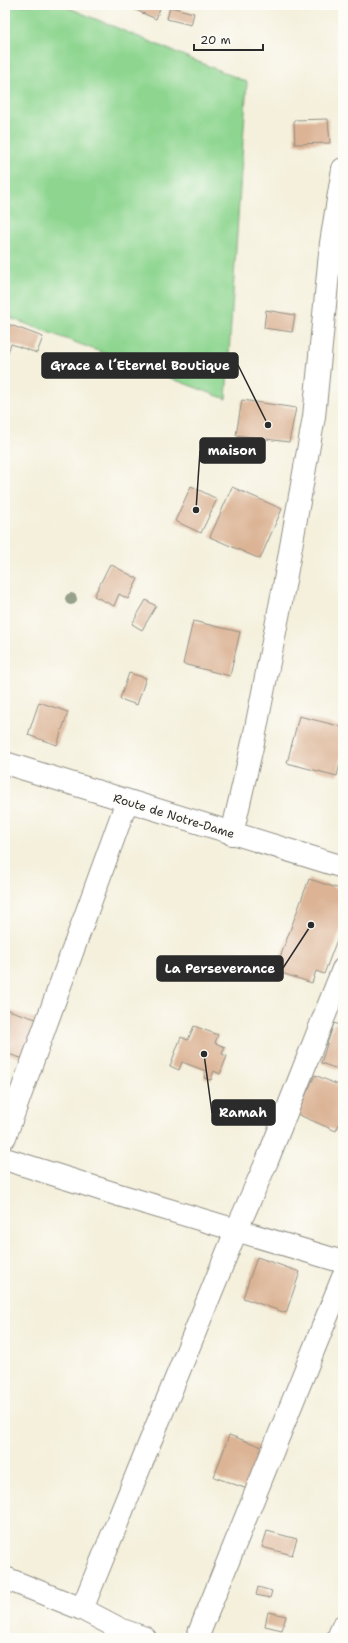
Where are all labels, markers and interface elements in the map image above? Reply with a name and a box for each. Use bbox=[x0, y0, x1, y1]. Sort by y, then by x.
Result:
scale bar bbox=[194, 26, 263, 52]
text: 20 m bbox=[200, 32, 231, 48]
callout: Grace a l´Eternel Boutique bbox=[42, 353, 238, 378]
text: Grace a l´Eternel Boutique bbox=[50, 357, 230, 374]
callout: maison bbox=[200, 438, 265, 463]
text: maison bbox=[208, 442, 257, 459]
street label: Route de Notre-Dame bbox=[111, 790, 237, 842]
callout: La Perseverance bbox=[157, 956, 283, 981]
text: La Perseverance bbox=[165, 960, 275, 977]
callout: Ramah bbox=[212, 1100, 275, 1125]
text: Ramah bbox=[219, 1104, 267, 1121]

